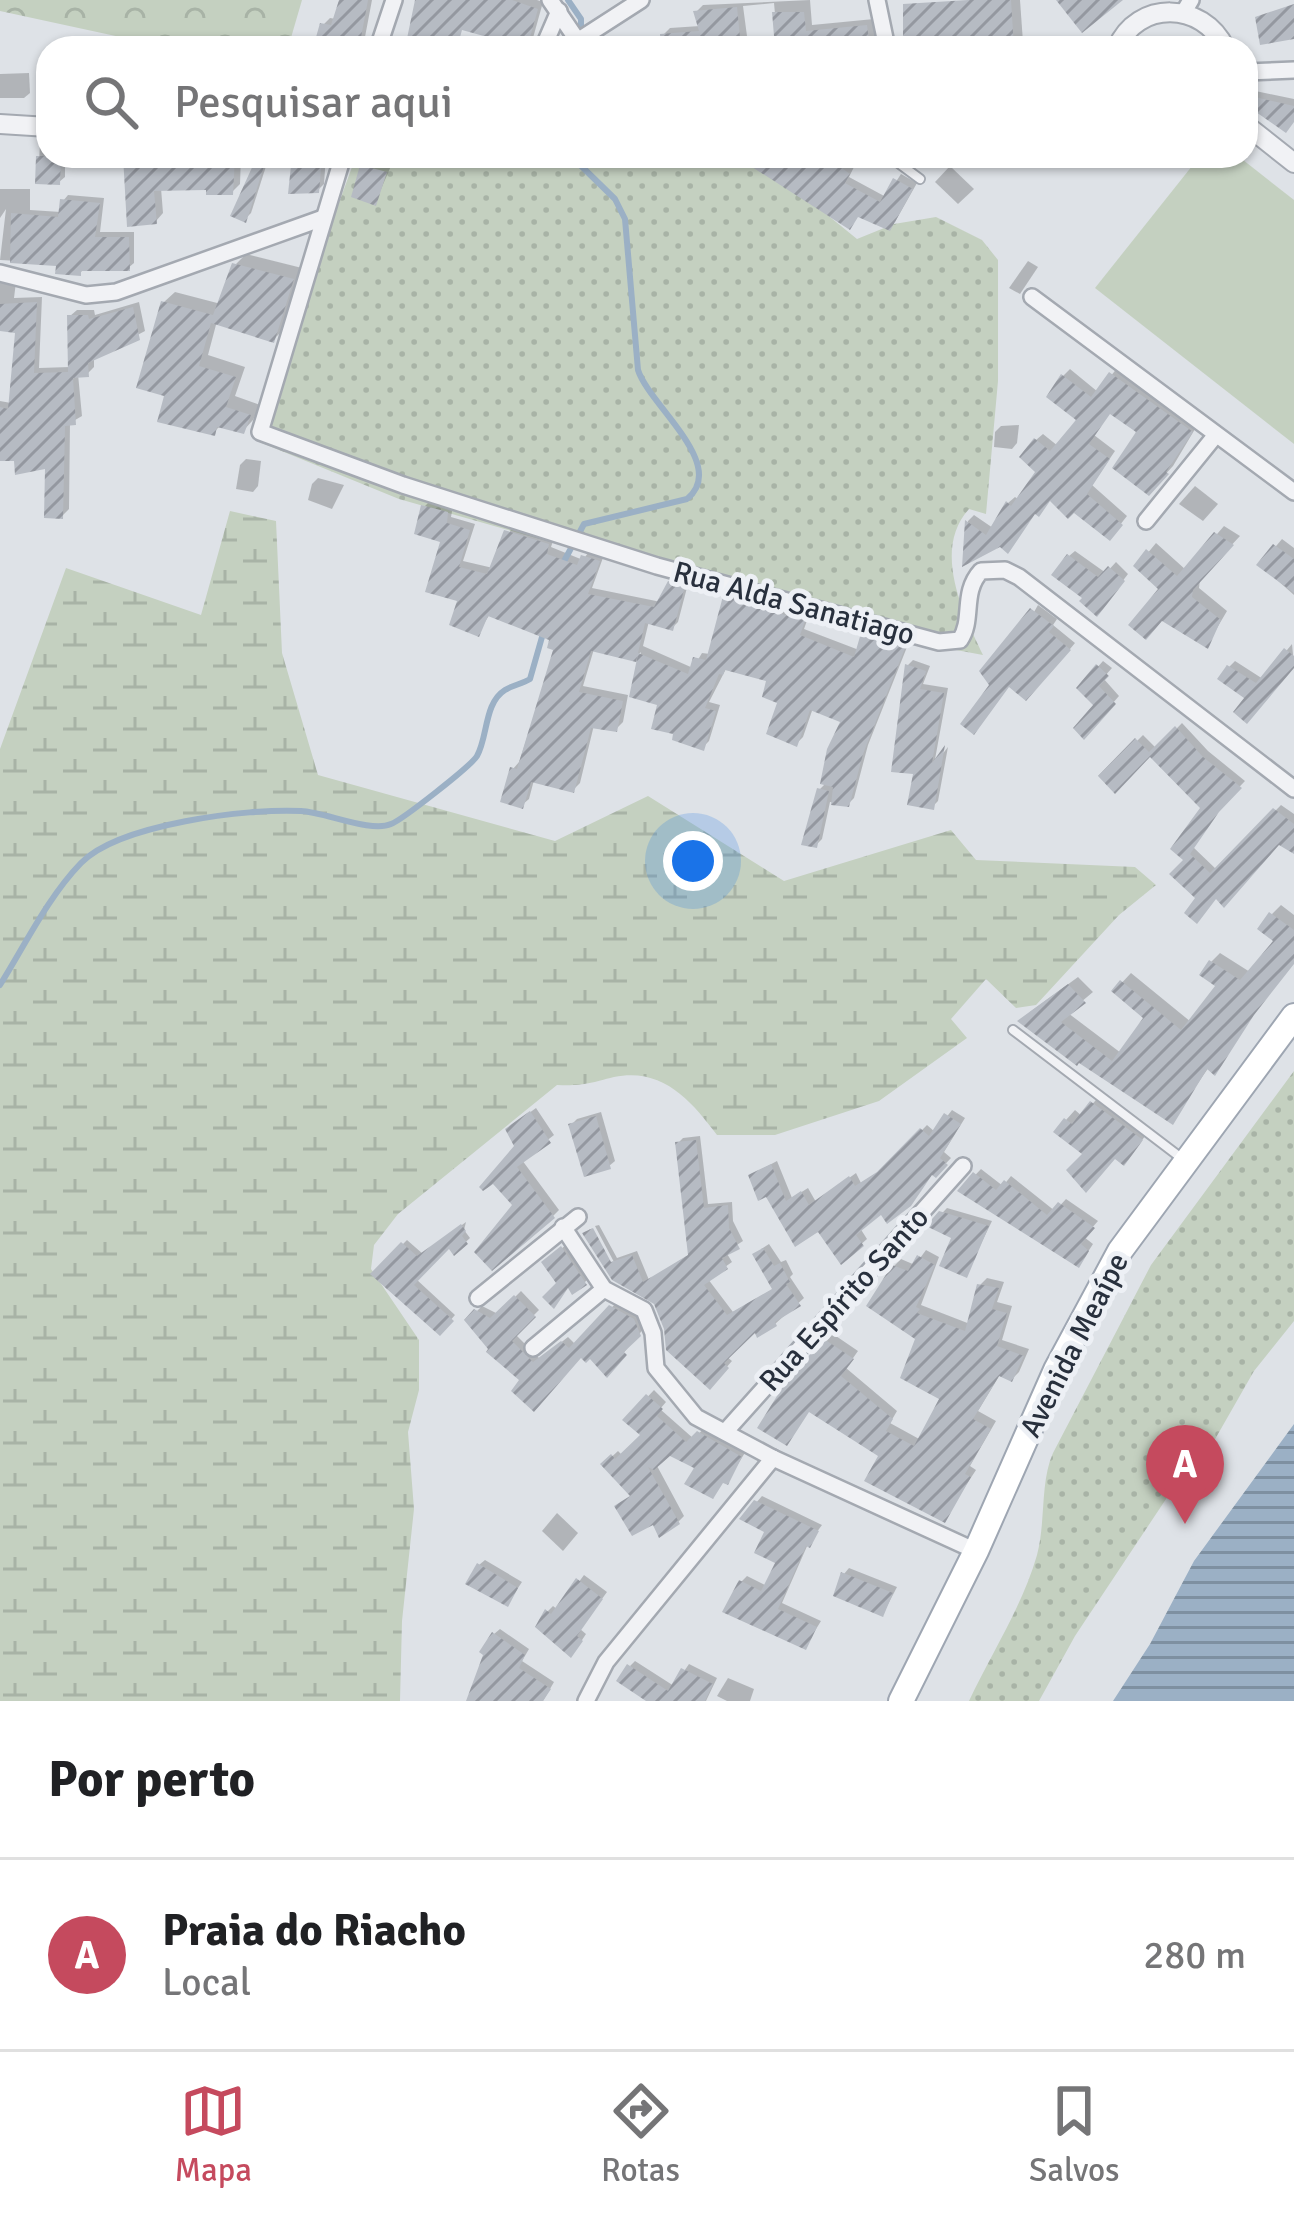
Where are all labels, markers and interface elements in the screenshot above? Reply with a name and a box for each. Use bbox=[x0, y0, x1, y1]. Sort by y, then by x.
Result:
search box bbox=[36, 36, 1258, 168]
icon: search bbox=[78, 69, 144, 135]
text: Pesquisar aqui bbox=[174, 75, 453, 130]
street label: Rua Alda Sanatiago bbox=[669, 553, 919, 654]
your location bbox=[663, 831, 723, 891]
street label: Rua Espírito Santo bbox=[752, 1199, 937, 1399]
street label: Avenida Meaípe bbox=[1012, 1247, 1137, 1444]
pin: A bbox=[1146, 1425, 1224, 1524]
text: Por perto bbox=[48, 1748, 255, 1811]
text: Praia do Riacho bbox=[162, 1903, 466, 1958]
text: A bbox=[75, 1931, 99, 1979]
text: 280 m bbox=[1143, 1931, 1246, 1979]
text: Local bbox=[162, 1958, 251, 2006]
tab: Mapa bbox=[174, 2078, 252, 2191]
tab: Rotas bbox=[601, 2078, 680, 2191]
tab: Salvos bbox=[1029, 2078, 1120, 2191]

